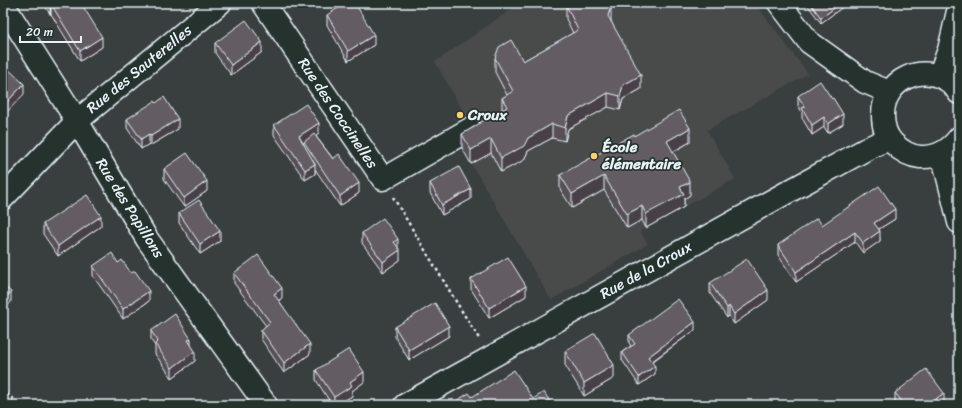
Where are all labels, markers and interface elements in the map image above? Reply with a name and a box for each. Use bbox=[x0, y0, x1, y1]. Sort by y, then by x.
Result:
scale bar bbox=[20, 18, 81, 44]
street label: Rue des Sauterelles bbox=[80, 18, 198, 120]
text: 20 m bbox=[26, 21, 53, 43]
street label: Rue des Coccinelles bbox=[291, 52, 385, 174]
place label: Croux bbox=[467, 102, 508, 128]
marker: Croux bbox=[455, 110, 465, 120]
place label: École élémentaire bbox=[601, 134, 681, 177]
marker: École élémentaire bbox=[589, 151, 599, 161]
street label: Rue des Papillons bbox=[89, 153, 171, 263]
street label: Rue de la Croux bbox=[595, 234, 697, 306]

